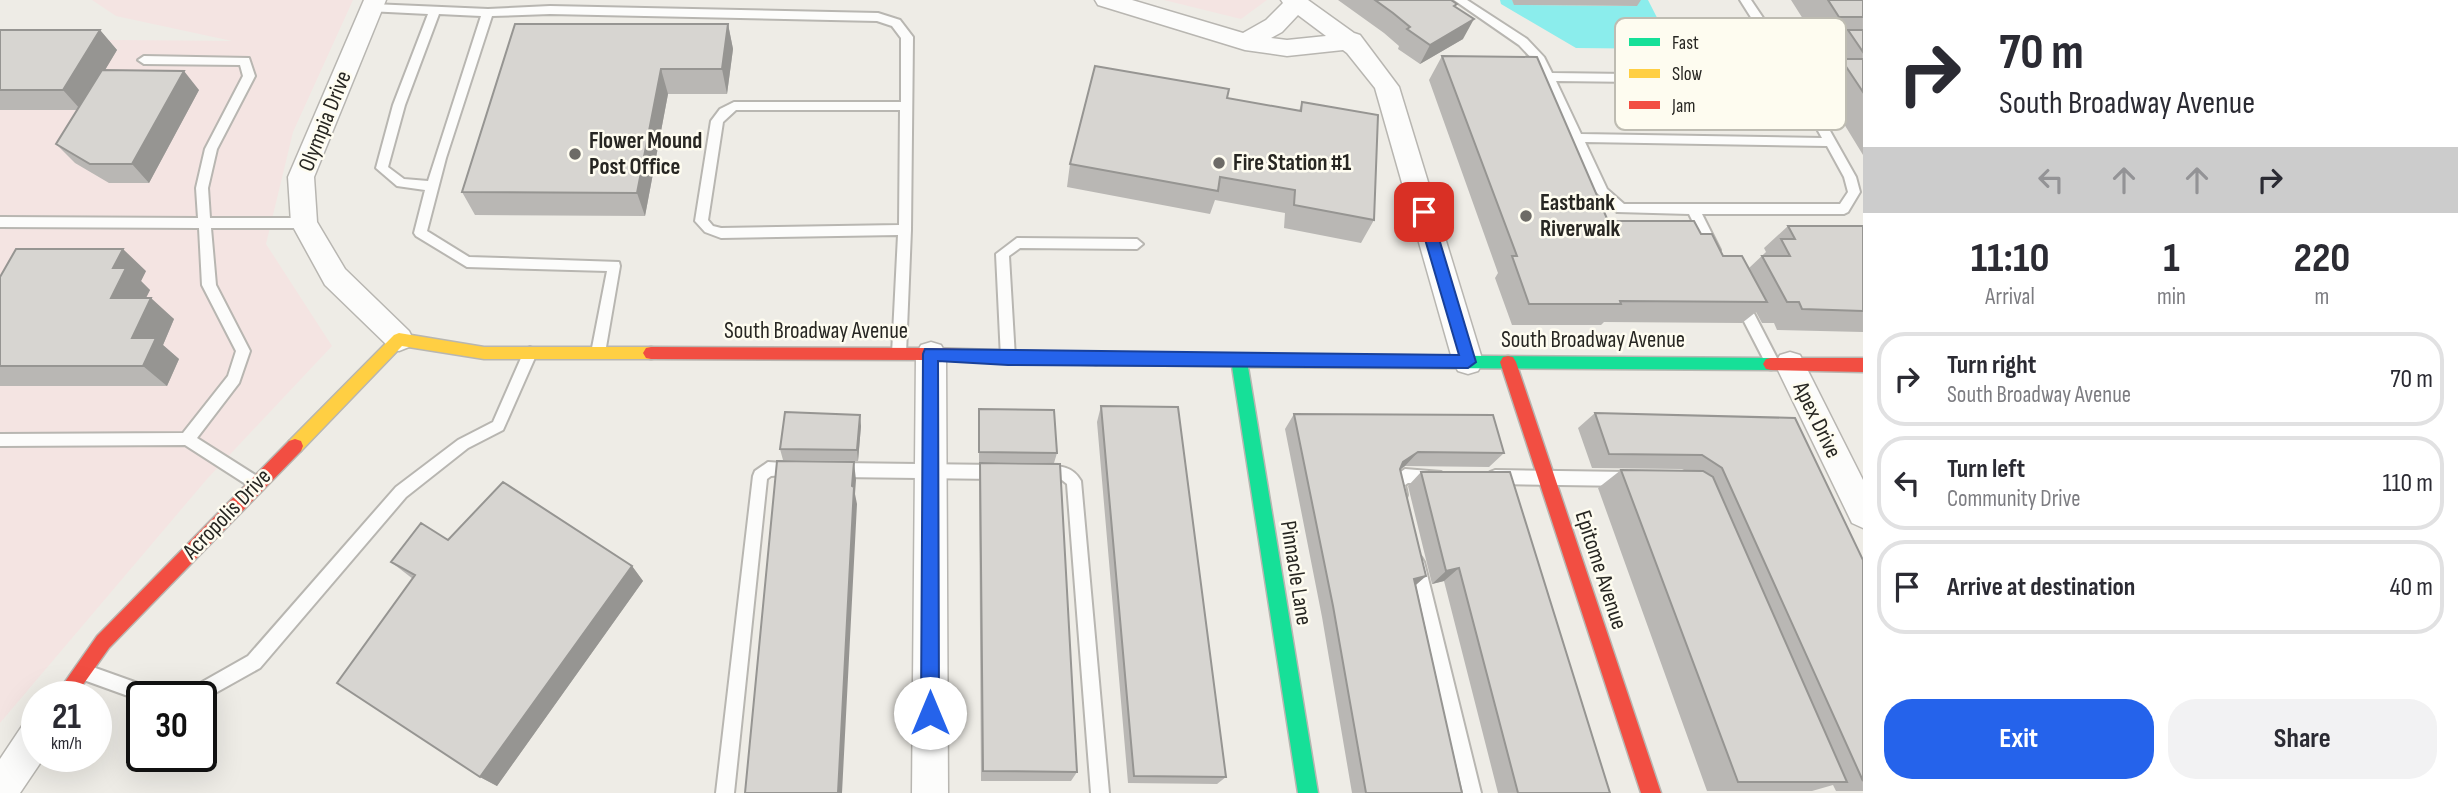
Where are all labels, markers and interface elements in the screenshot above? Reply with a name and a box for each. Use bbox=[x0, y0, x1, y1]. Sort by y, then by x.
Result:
legend bbox=[1615, 18, 1846, 130]
text: 70 m bbox=[1999, 24, 2084, 83]
icon: right bbox=[1884, 28, 1975, 119]
text: Fast bbox=[1672, 32, 1699, 55]
text: Slow bbox=[1672, 63, 1702, 86]
street label: Olympia Drive bbox=[292, 67, 358, 175]
text: South Broadway Avenue bbox=[1999, 84, 2255, 123]
text: Jam bbox=[1671, 95, 1695, 118]
place label: Flower Mound Post Office bbox=[589, 127, 702, 181]
marker: Flower Mound Post Office bbox=[567, 146, 583, 162]
place label: Fire Station #1 bbox=[1233, 149, 1351, 177]
marker: Fire Station #1 bbox=[1211, 155, 1227, 171]
icon: left bbox=[2032, 161, 2070, 199]
icon: ahead bbox=[2105, 161, 2143, 199]
icon: ahead bbox=[2178, 161, 2216, 199]
icon: right bbox=[2251, 161, 2289, 199]
pin bbox=[1394, 182, 1454, 242]
place label: Eastbank Riverwalk bbox=[1540, 189, 1620, 243]
icon: arrive bbox=[1405, 193, 1443, 231]
marker: Eastbank Riverwalk bbox=[1518, 208, 1534, 224]
text: 11:10 bbox=[1971, 233, 2049, 284]
text: 1 bbox=[2163, 233, 2180, 284]
text: 220 bbox=[2294, 233, 2350, 284]
text: Arrival bbox=[1985, 283, 2035, 311]
text: min bbox=[2157, 283, 2186, 311]
text: m bbox=[2315, 283, 2329, 311]
street label: South Broadway Avenue bbox=[724, 317, 908, 345]
street label: South Broadway Avenue bbox=[1501, 326, 1685, 354]
text: Turn right bbox=[1947, 350, 2036, 381]
icon: right bbox=[1888, 360, 1926, 398]
text: 70 m bbox=[2390, 364, 2433, 395]
street label: Apex Drive bbox=[1786, 376, 1847, 463]
text: South Broadway Avenue bbox=[1947, 381, 2131, 409]
text: Turn left bbox=[1947, 454, 2025, 485]
street label: Acropolis Drive bbox=[176, 463, 277, 566]
icon: left bbox=[1888, 464, 1926, 502]
text: 110 m bbox=[2382, 468, 2433, 499]
text: Community Drive bbox=[1947, 485, 2081, 513]
street label: Epitome Avenue bbox=[1569, 507, 1633, 633]
street label: Pinnacle Lane bbox=[1274, 519, 1318, 627]
icon: arrive bbox=[1888, 568, 1926, 606]
text: Arrive at destination bbox=[1947, 572, 2135, 603]
text: 40 m bbox=[2390, 572, 2433, 603]
position arrow bbox=[893, 676, 967, 750]
speed limit sign: 30 bbox=[126, 681, 217, 772]
text: 21 bbox=[52, 696, 81, 739]
button: Exit bbox=[1884, 699, 2154, 779]
button: Share bbox=[2168, 699, 2437, 779]
text: km/h bbox=[51, 733, 82, 754]

